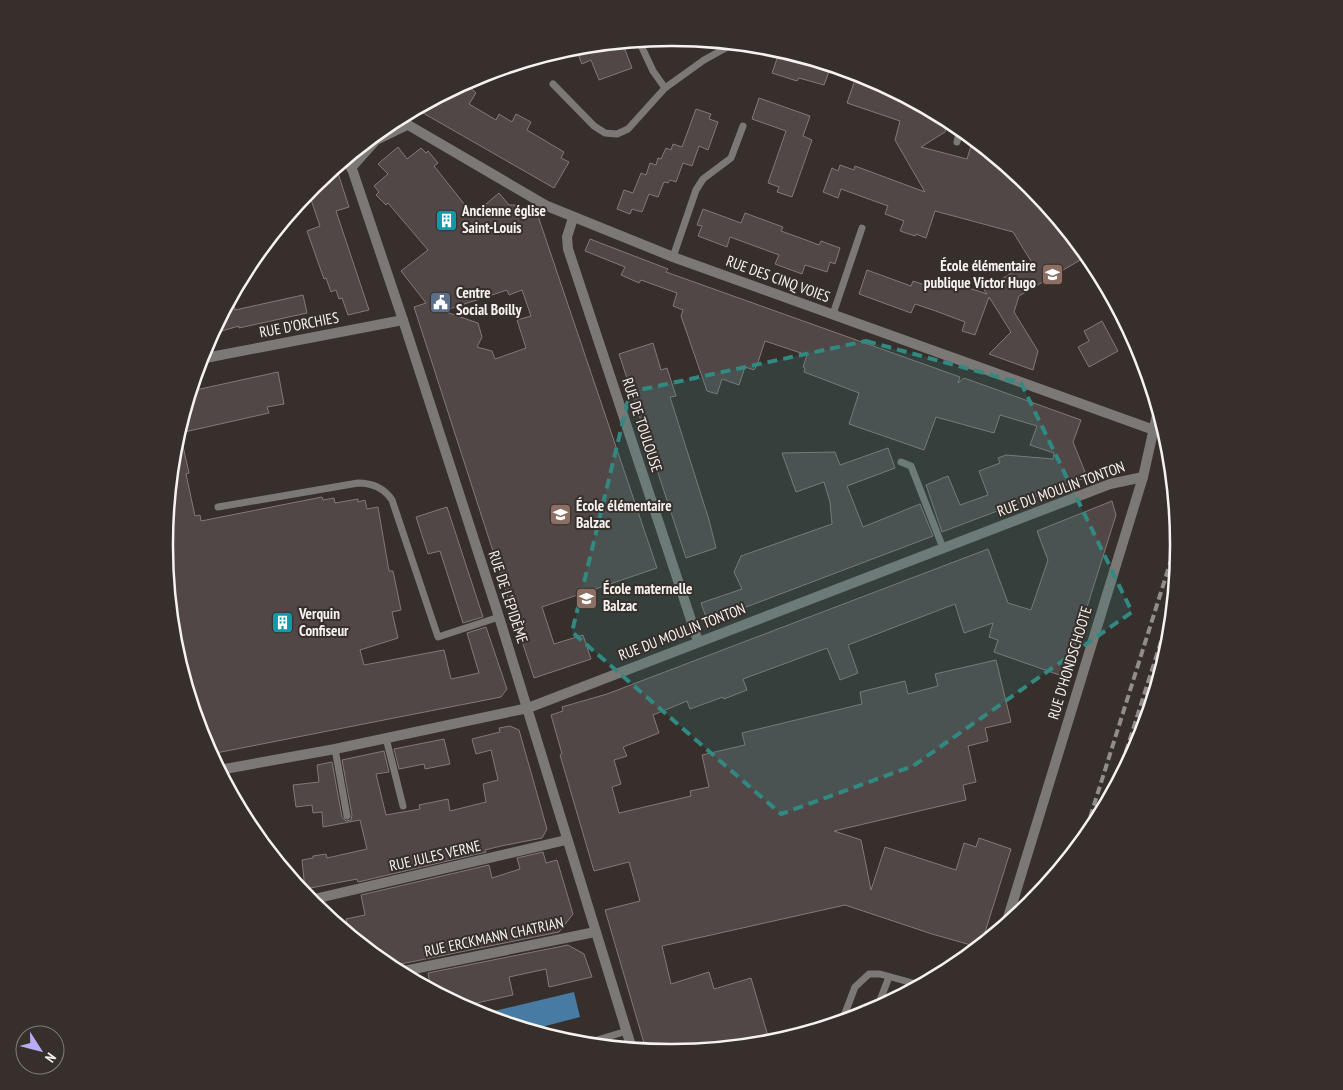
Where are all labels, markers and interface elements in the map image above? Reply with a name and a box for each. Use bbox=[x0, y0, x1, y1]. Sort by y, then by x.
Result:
place label: Ancienne église Saint-Louis bbox=[461, 201, 546, 237]
building icon: Ancienne église Saint-Louis bbox=[434, 208, 458, 232]
street label: RUE DES CINQ VOIES bbox=[724, 251, 833, 306]
place label: École élémentaire publique Victor Hugo bbox=[924, 256, 1036, 292]
school or university icon: École élémentaire publique Victor Hugo bbox=[1040, 263, 1064, 287]
place label: Centre Social Boilly bbox=[456, 283, 522, 319]
public building icon: Centre Social Boilly bbox=[428, 290, 452, 314]
street label: RUE D'ORCHIES bbox=[258, 307, 340, 342]
street label: RUE DE TOULOUSE bbox=[618, 375, 667, 474]
street label: RUE DU MOULIN TONTON bbox=[994, 457, 1127, 520]
place label: École élémentaire Balzac bbox=[576, 496, 672, 532]
school or university icon: École élémentaire Balzac bbox=[548, 503, 572, 527]
street label: RUE DE L'EPIDÈME bbox=[485, 548, 532, 646]
place label: École maternelle Balzac bbox=[603, 579, 693, 615]
school or university icon: École maternelle Balzac bbox=[575, 586, 599, 610]
street label: RUE DU MOULIN TONTON bbox=[616, 599, 748, 665]
place label: Verquin Confiseur bbox=[298, 604, 349, 640]
street label: RUE D'HONDSCHOOTE bbox=[1043, 604, 1096, 722]
building icon: Verquin Confiseur bbox=[271, 611, 295, 635]
street label: RUE JULES VERNE bbox=[387, 836, 482, 875]
street label: RUE ERCKMANN CHATRIAN bbox=[423, 912, 565, 961]
north arrow bbox=[15, 1025, 65, 1075]
text: N bbox=[41, 1049, 60, 1066]

